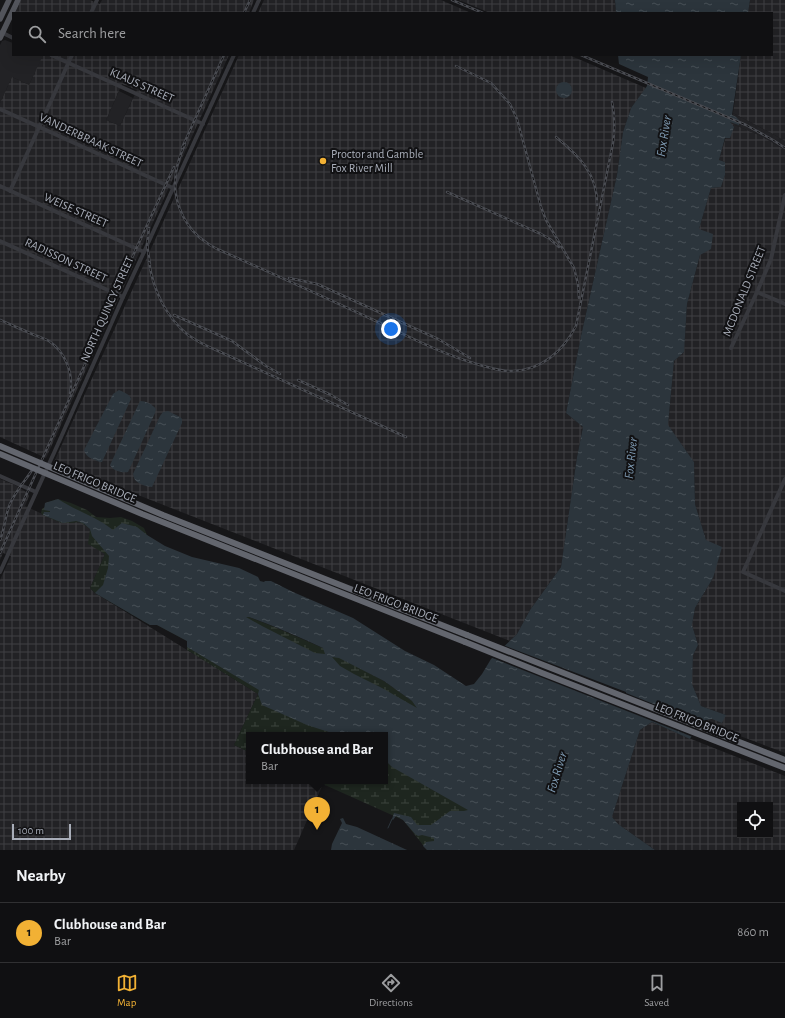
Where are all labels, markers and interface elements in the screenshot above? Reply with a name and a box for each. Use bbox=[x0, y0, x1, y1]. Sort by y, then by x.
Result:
search box bbox=[12, 12, 773, 56]
icon: search bbox=[26, 23, 48, 45]
text: Search here bbox=[58, 26, 126, 41]
street label: KLAUS STREET bbox=[108, 66, 176, 105]
street label: VANDERBRAAK STREET bbox=[37, 111, 145, 169]
water label: Fox River bbox=[655, 114, 674, 158]
place label: Proctor and Gamble Fox River Mill bbox=[331, 148, 423, 174]
marker: Proctor and Gamble Fox River Mill bbox=[318, 156, 328, 166]
street label: WEISE STREET bbox=[42, 191, 110, 229]
street label: RADISSON STREET bbox=[23, 236, 109, 284]
street label: MCDONALD STREET bbox=[720, 244, 768, 338]
street label: NORTH QUINCY STREET bbox=[78, 254, 137, 364]
your location bbox=[381, 319, 401, 339]
water label: Fox River bbox=[623, 436, 640, 480]
street label: LEO FRIGO BRIDGE bbox=[52, 459, 138, 505]
street label: LEO FRIGO BRIDGE bbox=[352, 581, 440, 625]
street label: LEO FRIGO BRIDGE bbox=[654, 700, 741, 744]
popup bbox=[246, 732, 388, 784]
text: Clubhouse and Bar bbox=[261, 742, 373, 757]
water label: Fox River bbox=[545, 750, 570, 794]
text: Bar bbox=[261, 760, 278, 773]
pin: 1 bbox=[304, 797, 330, 830]
map controls bbox=[737, 802, 773, 838]
button: locate bbox=[737, 802, 773, 838]
scale bar bbox=[12, 822, 71, 841]
text: 100 m bbox=[18, 825, 44, 836]
text: Nearby bbox=[16, 867, 66, 884]
text: Clubhouse and Bar bbox=[54, 917, 166, 932]
text: 1 bbox=[27, 926, 31, 939]
text: 860 m bbox=[737, 926, 769, 939]
text: Bar bbox=[54, 935, 71, 948]
tab: Map bbox=[116, 972, 138, 1009]
tab: Directions bbox=[369, 972, 413, 1009]
tab: Saved bbox=[644, 972, 669, 1009]

